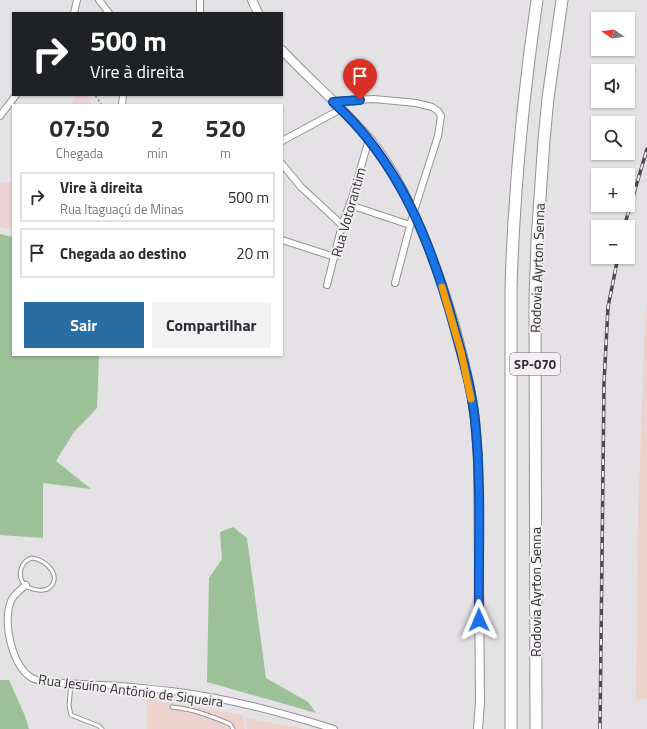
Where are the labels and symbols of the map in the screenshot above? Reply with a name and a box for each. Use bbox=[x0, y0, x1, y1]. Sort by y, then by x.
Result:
north arrow bbox=[591, 12, 635, 56]
pin bbox=[343, 59, 377, 100]
street label: Rua Votorantim bbox=[325, 165, 371, 259]
street label: Rodovia Ayrton Senna bbox=[524, 203, 550, 333]
road number: SP-070 bbox=[510, 353, 560, 375]
street label: Rodovia Ayrton Senna bbox=[525, 527, 546, 657]
position arrow bbox=[458, 599, 500, 641]
street label: Rua Jesuíno Antônio de Siqueira bbox=[37, 668, 225, 712]

